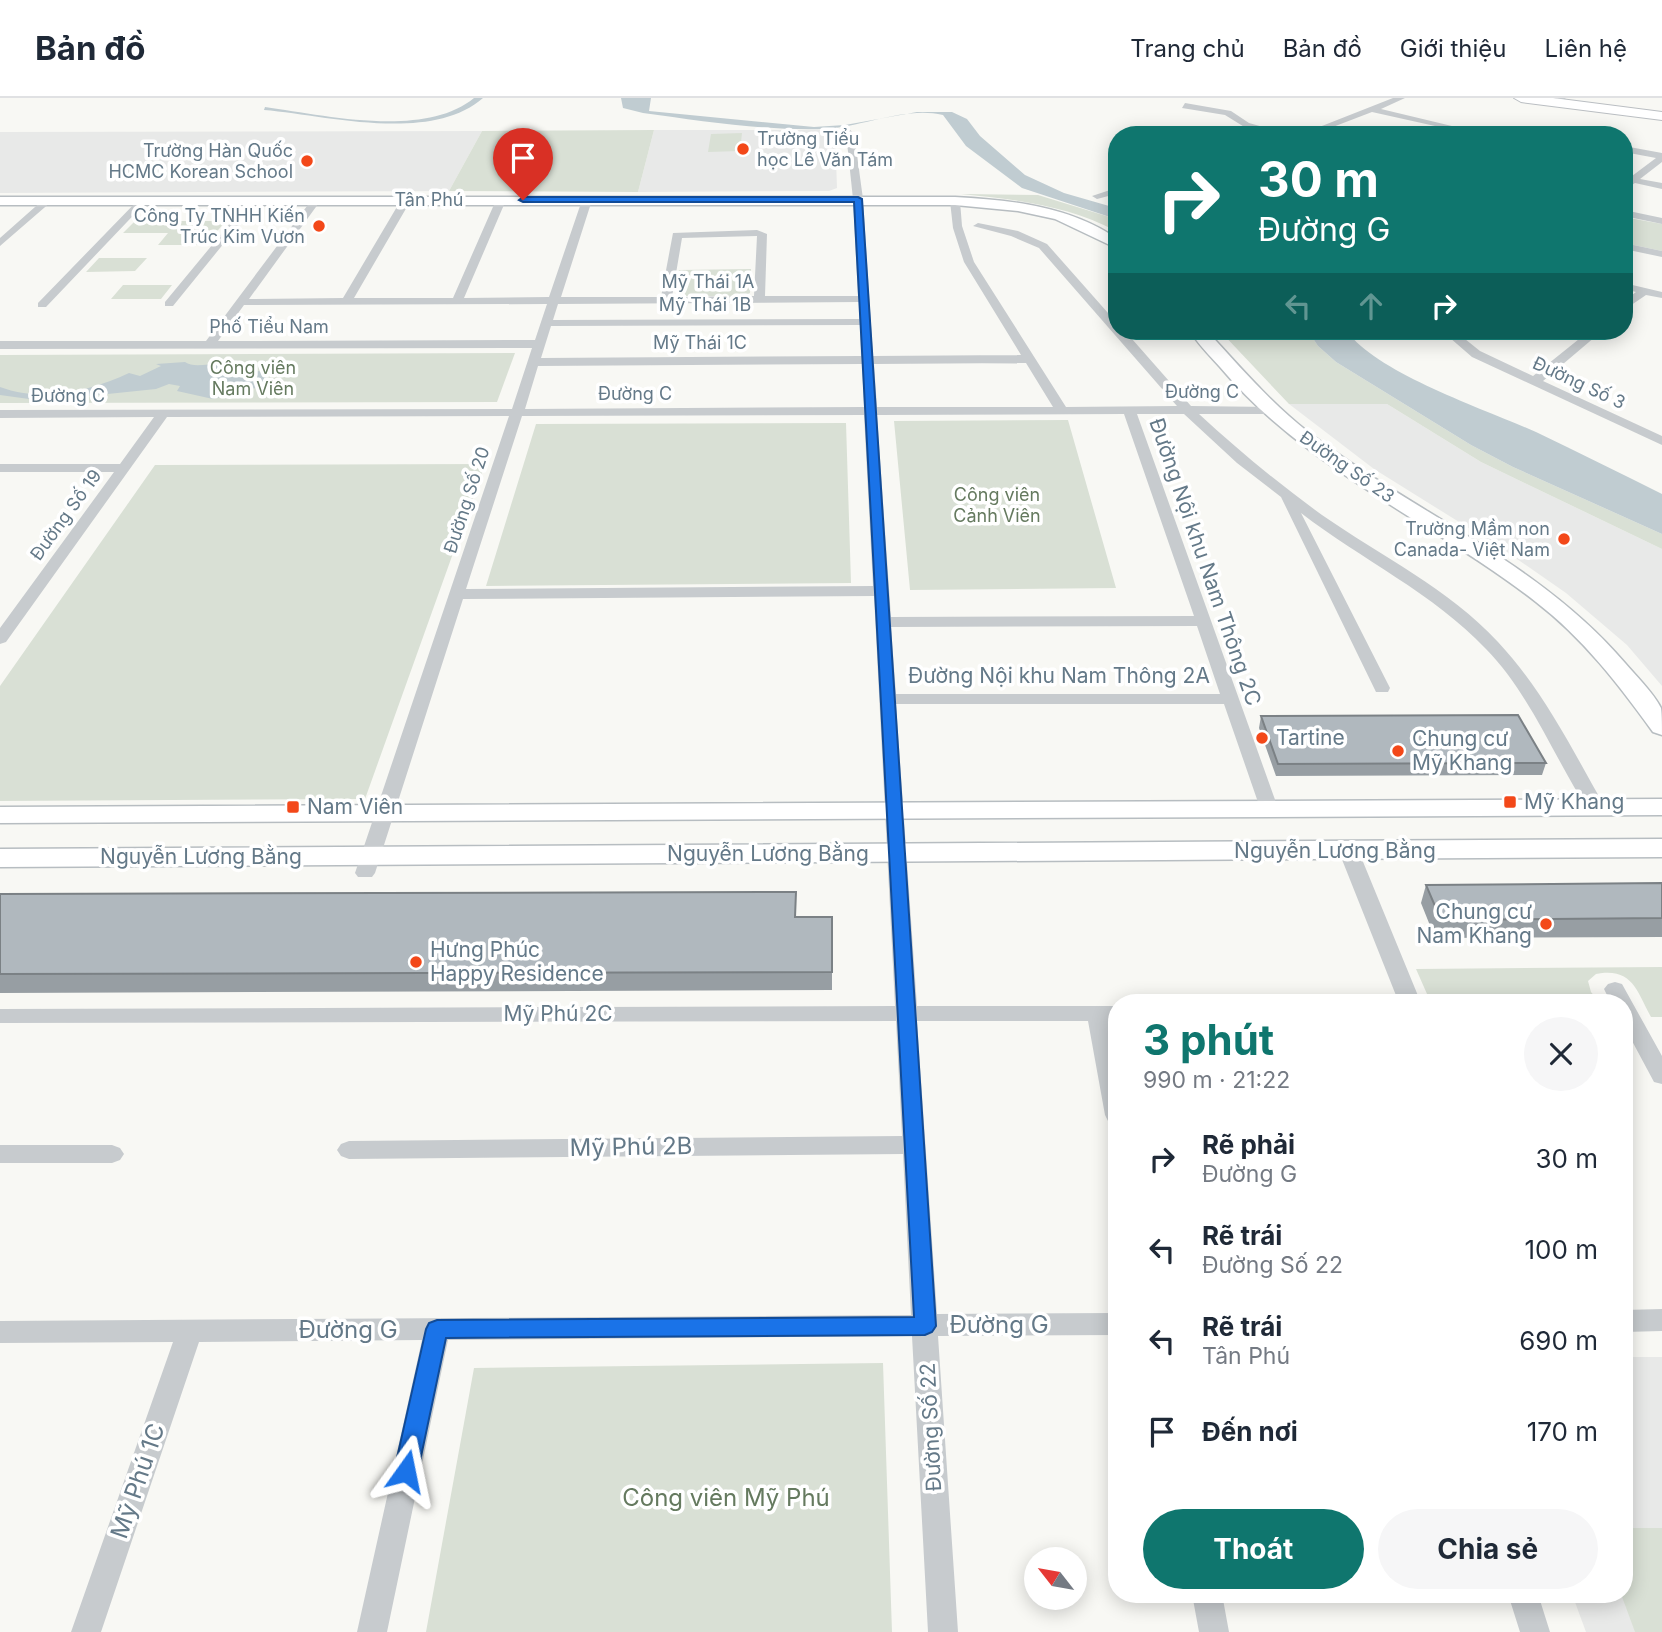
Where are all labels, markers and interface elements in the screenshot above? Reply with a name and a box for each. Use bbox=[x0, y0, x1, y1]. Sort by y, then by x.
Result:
text: Bản đồ bbox=[35, 28, 145, 68]
text: Trang chủ bbox=[1130, 34, 1245, 63]
text: Bản đồ bbox=[1283, 34, 1362, 63]
text: Giới thiệu bbox=[1400, 34, 1507, 63]
text: Liên hệ bbox=[1545, 34, 1627, 63]
pin bbox=[493, 128, 553, 200]
place label: Trường Tiểu học Lê Văn Tám bbox=[757, 128, 893, 170]
icon: arrive bbox=[504, 139, 542, 177]
place label: Trường Hàn Quốc HCMC Korean School bbox=[108, 140, 293, 182]
marker: Trường Tiểu học Lê Văn Tám bbox=[735, 141, 751, 157]
text: 30 m bbox=[1258, 150, 1379, 209]
marker: Trường Hàn Quốc HCMC Korean School bbox=[299, 153, 315, 169]
icon: right bbox=[1143, 154, 1234, 245]
street label: Tân Phú bbox=[395, 189, 463, 210]
place label: Công Ty TNHH Kiến Trúc Kim Vươn bbox=[134, 205, 305, 247]
text: Đường G bbox=[1258, 210, 1390, 249]
marker: Công Ty TNHH Kiến Trúc Kim Vươn bbox=[311, 218, 327, 234]
street label: Mỹ Thái 1A bbox=[661, 271, 755, 292]
icon: left bbox=[1279, 287, 1317, 325]
icon: ahead bbox=[1352, 287, 1390, 325]
icon: right bbox=[1425, 287, 1463, 325]
street label: Mỹ Thái 1B bbox=[659, 294, 751, 315]
street label: Phố Tiểu Nam bbox=[209, 316, 329, 337]
street label: Mỹ Thái 1C bbox=[653, 332, 747, 353]
street label: Đường Số 3 bbox=[1530, 352, 1629, 413]
park label: Công viên Nam Viên bbox=[210, 357, 296, 399]
street label: Đường C bbox=[1165, 381, 1239, 402]
street label: Đường C bbox=[598, 383, 672, 404]
street label: Đường C bbox=[31, 385, 105, 406]
street label: Đường Nội khu Nam Thông 2C bbox=[1144, 415, 1267, 709]
street label: Đường Số 23 bbox=[1296, 426, 1399, 507]
street label: Đường Số 20 bbox=[439, 444, 494, 556]
street label: Đường Số 19 bbox=[26, 465, 106, 564]
park label: Công viên Cảnh Viên bbox=[953, 484, 1041, 526]
place label: Trường Mầm non Canada- Việt Nam bbox=[1394, 518, 1550, 560]
marker: Trường Mầm non Canada- Việt Nam bbox=[1556, 531, 1572, 547]
street label: Đường Nội khu Nam Thông 2A bbox=[908, 663, 1210, 688]
place label: Tartine bbox=[1276, 725, 1345, 750]
place label: Chung cư Mỹ Khang bbox=[1412, 726, 1512, 775]
marker: Tartine bbox=[1254, 730, 1270, 746]
marker: Chung cư Mỹ Khang bbox=[1390, 743, 1406, 759]
place label: Mỹ Khang bbox=[1524, 789, 1624, 814]
place label: Nam Viên bbox=[307, 794, 403, 819]
marker: Mỹ Khang bbox=[1502, 794, 1518, 810]
marker: Nam Viên bbox=[285, 799, 301, 815]
street label: Nguyễn Lương Bằng bbox=[1234, 838, 1436, 863]
street label: Nguyễn Lương Bằng bbox=[667, 841, 869, 866]
street label: Nguyễn Lương Bằng bbox=[100, 844, 302, 869]
place label: Chung cư Nam Khang bbox=[1416, 899, 1532, 948]
marker: Chung cư Nam Khang bbox=[1538, 916, 1554, 932]
place label: Hưng Phúc Happy Residence bbox=[430, 937, 604, 986]
marker: Hưng Phúc Happy Residence bbox=[408, 954, 424, 970]
street label: Mỹ Phú 2C bbox=[503, 1001, 613, 1026]
text: 3 phút bbox=[1143, 1014, 1274, 1065]
button: close bbox=[1524, 1017, 1598, 1091]
text: 990 m · 21:22 bbox=[1143, 1066, 1290, 1094]
text: Rẽ phải bbox=[1202, 1129, 1295, 1160]
street label: Mỹ Phú 2B bbox=[569, 1131, 693, 1162]
icon: right bbox=[1143, 1140, 1181, 1178]
text: 30 m bbox=[1535, 1143, 1598, 1174]
text: Đường G bbox=[1202, 1160, 1297, 1188]
text: Rẽ trái bbox=[1202, 1220, 1282, 1251]
icon: left bbox=[1143, 1231, 1181, 1269]
text: 100 m bbox=[1525, 1234, 1598, 1265]
text: Đường Số 22 bbox=[1202, 1251, 1343, 1279]
street label: Đường G bbox=[949, 1310, 1049, 1339]
text: Rẽ trái bbox=[1202, 1311, 1282, 1342]
street label: Đường G bbox=[298, 1315, 398, 1344]
icon: left bbox=[1143, 1322, 1181, 1360]
text: 690 m bbox=[1519, 1325, 1598, 1356]
text: Tân Phú bbox=[1202, 1342, 1290, 1370]
street label: Đường Số 22 bbox=[915, 1362, 946, 1492]
icon: arrive bbox=[1143, 1413, 1181, 1451]
text: Đến nơi bbox=[1202, 1416, 1298, 1447]
text: 170 m bbox=[1527, 1416, 1598, 1447]
street label: Mỹ Phú 1C bbox=[104, 1419, 171, 1542]
position arrow bbox=[369, 1434, 443, 1508]
park label: Công viên Mỹ Phú bbox=[622, 1483, 830, 1512]
button: Thoát bbox=[1143, 1509, 1364, 1589]
button: Chia sẻ bbox=[1378, 1509, 1598, 1589]
north arrow bbox=[1024, 1547, 1087, 1610]
map controls bbox=[1024, 1547, 1087, 1610]

